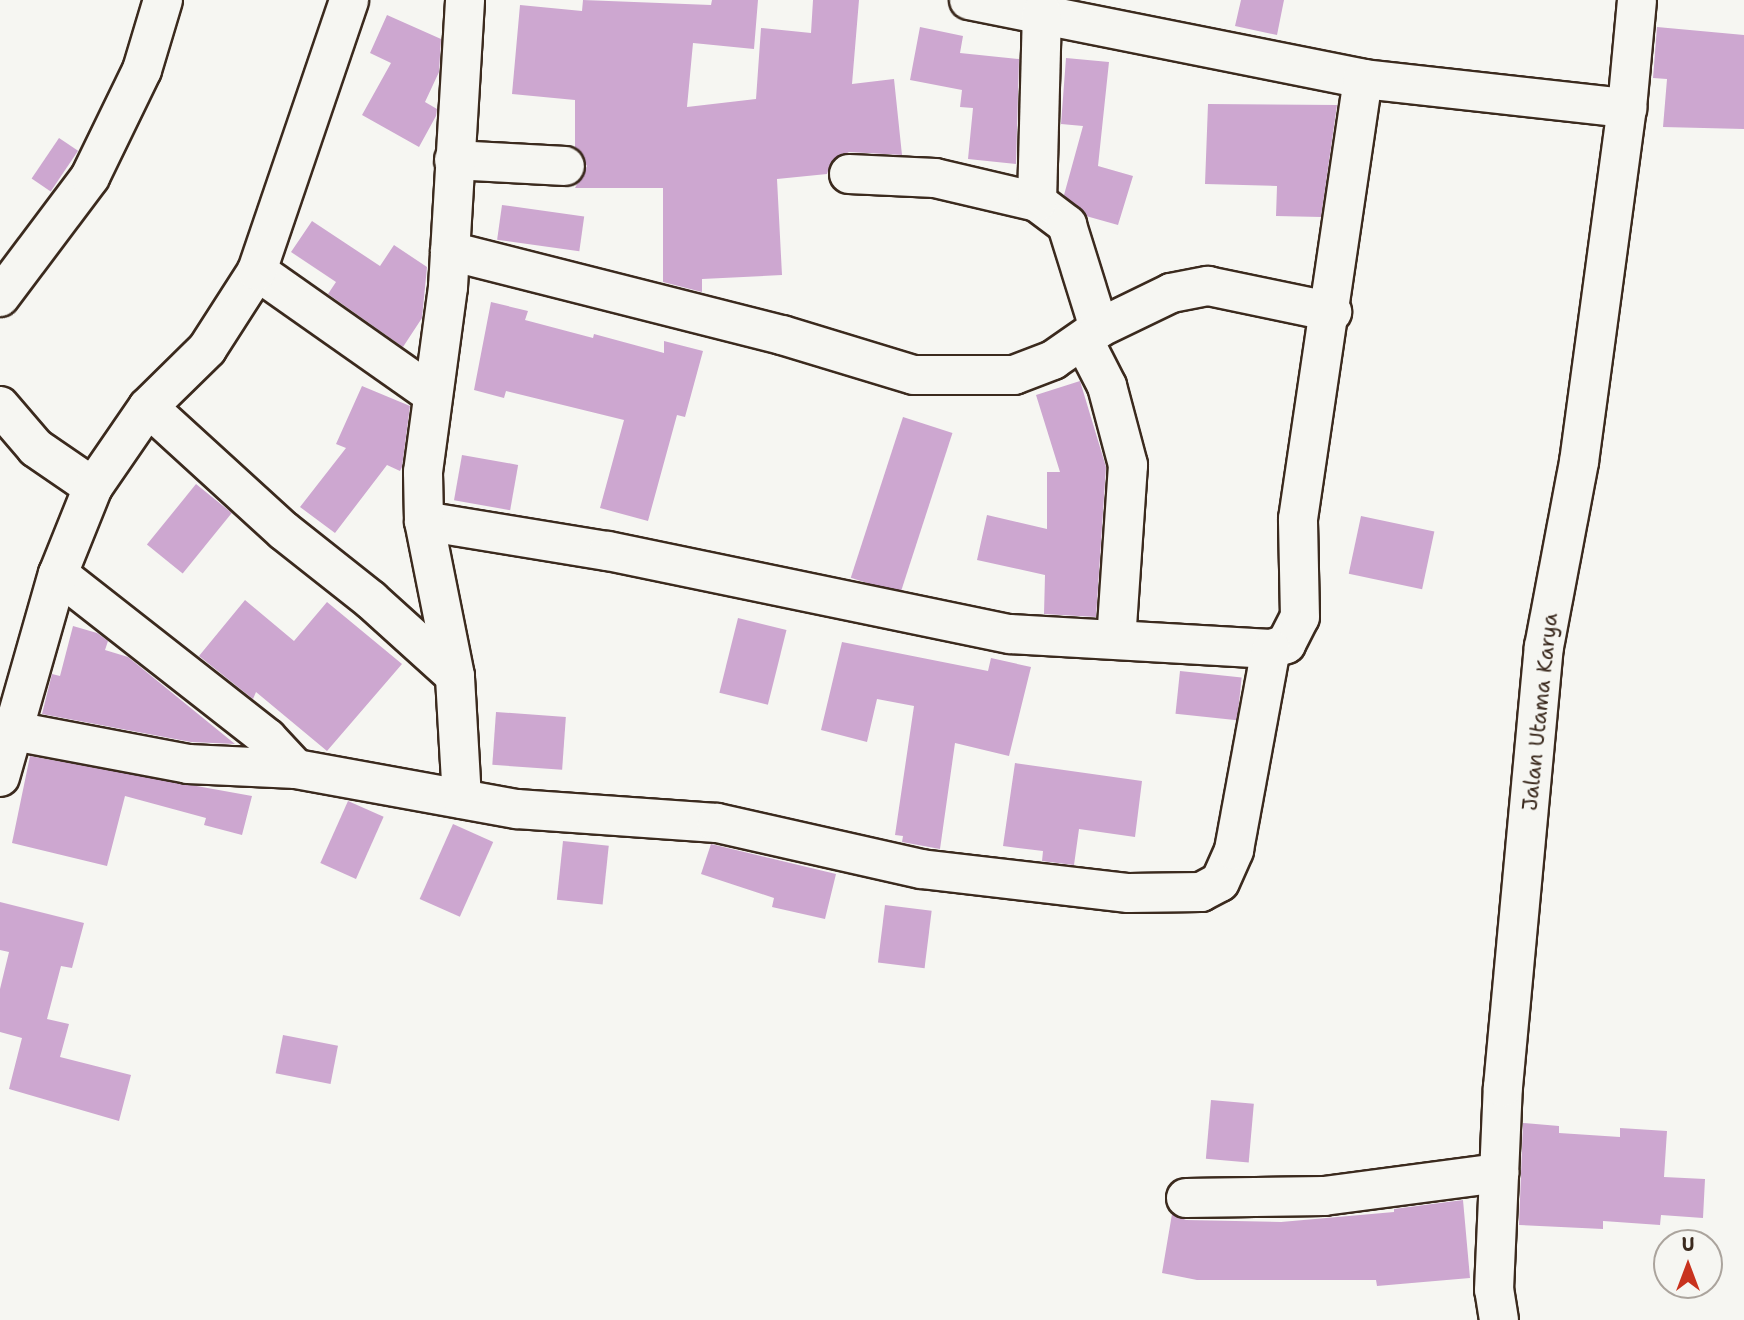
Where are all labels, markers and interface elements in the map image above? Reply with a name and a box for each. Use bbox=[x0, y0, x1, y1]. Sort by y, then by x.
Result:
street label: Jalan Utama Karya bbox=[1517, 612, 1563, 812]
north arrow bbox=[1653, 1229, 1723, 1299]
text: U bbox=[1682, 1232, 1695, 1257]

